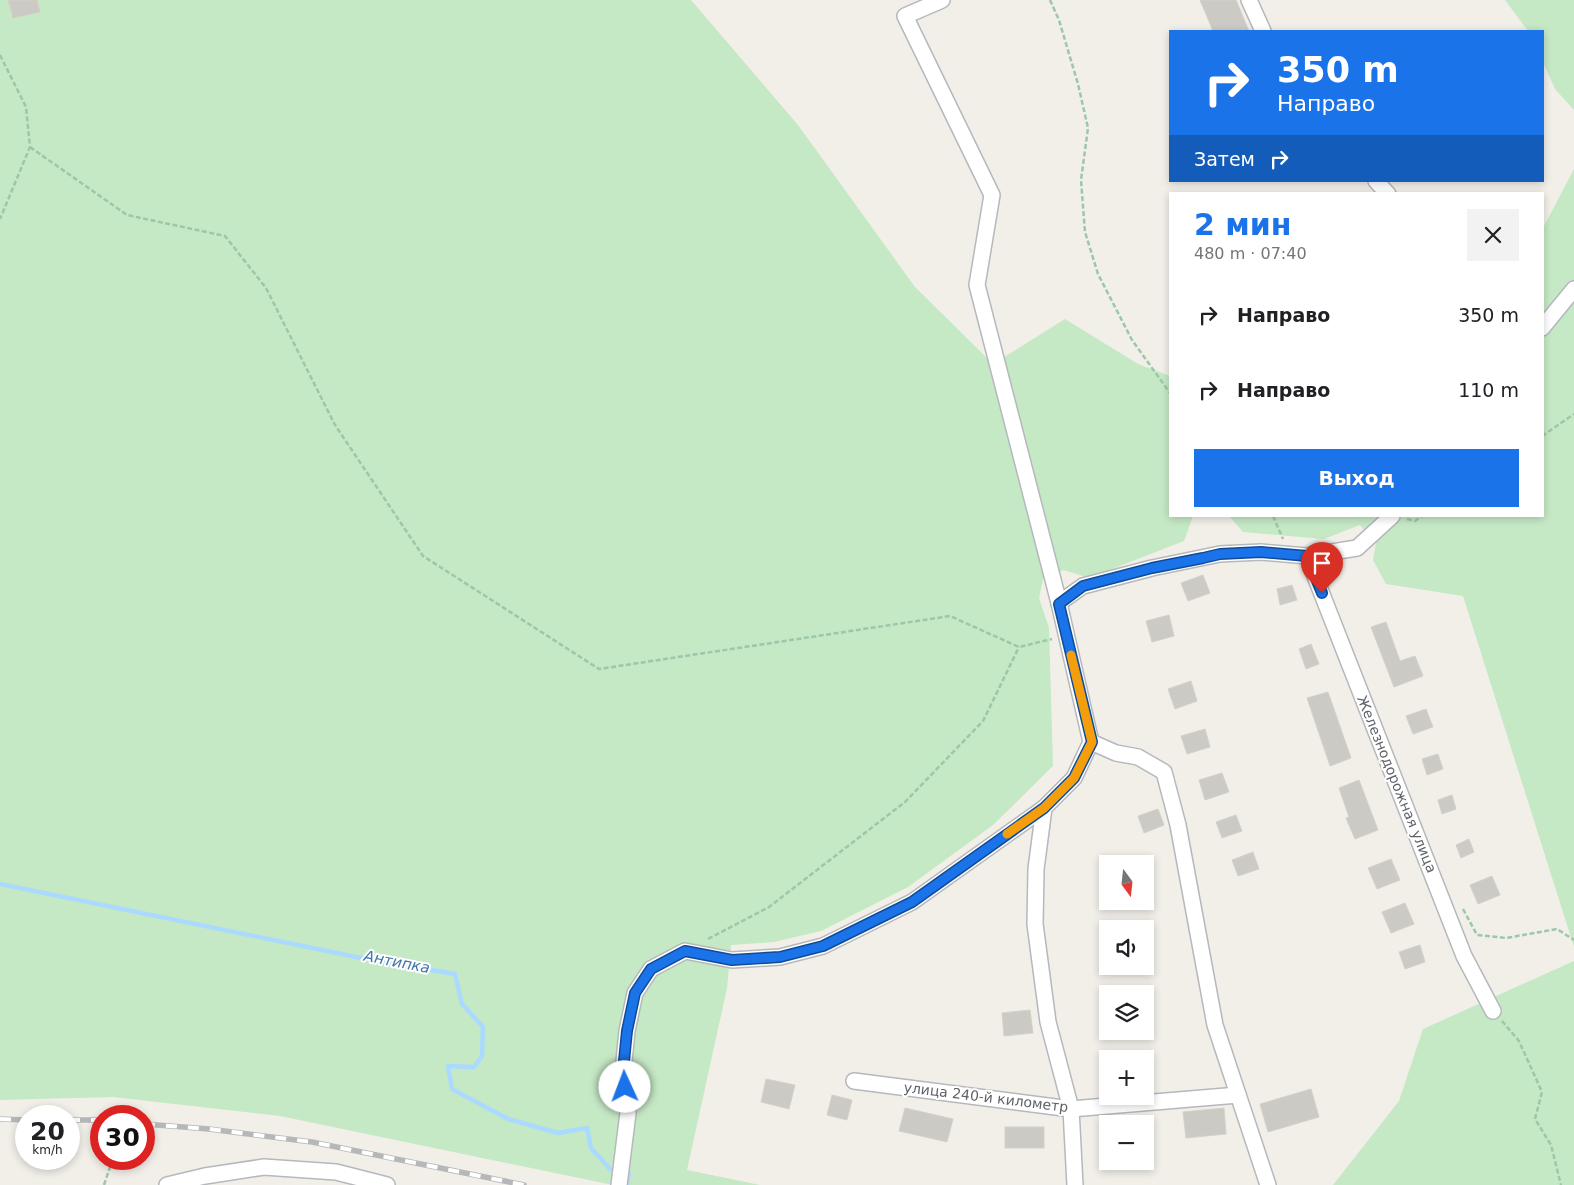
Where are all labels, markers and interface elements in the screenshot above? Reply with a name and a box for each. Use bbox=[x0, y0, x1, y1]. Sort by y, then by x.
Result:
icon: right bbox=[1194, 50, 1259, 115]
text: 350 m bbox=[1277, 50, 1399, 90]
text: Направо bbox=[1277, 91, 1375, 116]
icon: right bbox=[1265, 145, 1293, 173]
text: Затем bbox=[1194, 148, 1255, 170]
text: 2 мин bbox=[1194, 207, 1292, 242]
button: close bbox=[1467, 209, 1519, 261]
text: 480 m · 07:40 bbox=[1194, 244, 1307, 263]
icon: right bbox=[1194, 301, 1222, 329]
text: Направо bbox=[1237, 304, 1330, 326]
text: 350 m bbox=[1458, 304, 1519, 326]
icon: right bbox=[1194, 376, 1222, 404]
text: Направо bbox=[1237, 379, 1330, 401]
text: 110 m bbox=[1458, 379, 1519, 401]
button: Выход bbox=[1194, 449, 1519, 507]
pin bbox=[1301, 542, 1343, 593]
icon: arrive bbox=[1308, 549, 1336, 577]
street label: Железнодорожная улица bbox=[1354, 693, 1440, 875]
north arrow bbox=[1099, 855, 1154, 910]
map controls bbox=[1099, 855, 1154, 1170]
button: sound bbox=[1099, 920, 1154, 975]
water label: Антипка bbox=[362, 947, 431, 977]
button: layers bbox=[1099, 985, 1154, 1040]
button: + bbox=[1099, 1050, 1154, 1105]
position arrow bbox=[598, 1060, 650, 1112]
street label: улица 240-й километр bbox=[903, 1079, 1069, 1115]
speed limit sign: 30 bbox=[90, 1105, 155, 1170]
button: − bbox=[1099, 1115, 1154, 1170]
text: 20 bbox=[30, 1117, 65, 1146]
text: km/h bbox=[32, 1143, 63, 1157]

